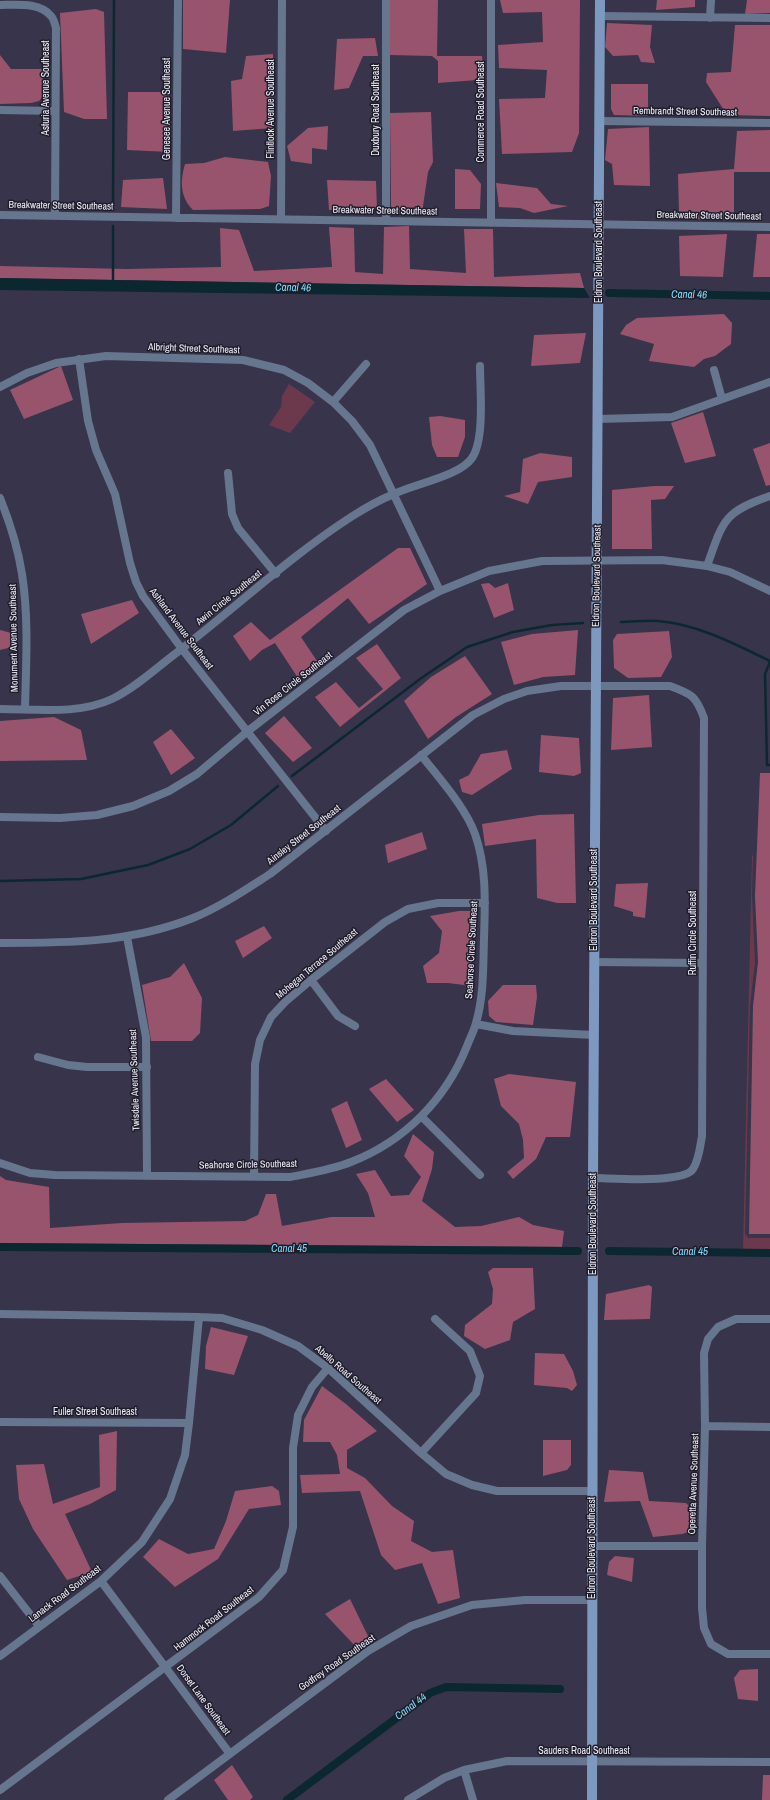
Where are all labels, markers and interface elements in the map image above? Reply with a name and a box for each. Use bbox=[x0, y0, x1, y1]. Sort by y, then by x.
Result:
street label: Asturia Avenue Southeast bbox=[40, 40, 52, 136]
street label: Genesee Avenue Southeast bbox=[161, 58, 173, 160]
street label: Flintlock Avenue Southeast bbox=[265, 59, 277, 159]
street label: Commerce Road Southeast bbox=[475, 61, 487, 163]
street label: Duxbury Road Southeast bbox=[370, 64, 382, 156]
street label: Rembrandt Street Southeast bbox=[633, 105, 737, 119]
street label: Breakwater Street Southeast bbox=[8, 199, 114, 213]
street label: Eldron Boulevard Southeast bbox=[593, 201, 605, 303]
street label: Breakwater Street Southeast bbox=[332, 204, 438, 218]
street label: Breakwater Street Southeast bbox=[656, 209, 762, 223]
water label: Canal 46 bbox=[275, 281, 311, 295]
water label: Canal 46 bbox=[671, 288, 707, 302]
street label: Albright Street Southeast bbox=[148, 341, 240, 357]
street label: Eldron Boulevard Southeast bbox=[590, 525, 604, 627]
street label: Awin Circle Southeast bbox=[194, 568, 264, 628]
street label: Monument Avenue Southeast bbox=[7, 584, 21, 692]
street label: Ashland Avenue Southeast bbox=[146, 586, 216, 672]
street label: Vin Rose Circle Southeast bbox=[251, 650, 335, 718]
street label: Ainsley Street Southeast bbox=[265, 802, 343, 868]
street label: Eldron Boulevard Southeast bbox=[588, 849, 600, 951]
street label: Ruffin Circle Southeast bbox=[687, 891, 699, 975]
street label: Seahorse Circle Southeast bbox=[463, 901, 481, 999]
street label: Mohegan Terrace Southeast bbox=[274, 926, 360, 1002]
street label: Twisdale Avenue Southeast bbox=[127, 1029, 143, 1131]
street label: Seahorse Circle Southeast bbox=[199, 1158, 297, 1172]
street label: Eldron Boulevard Southeast bbox=[587, 1173, 599, 1275]
water label: Canal 45 bbox=[271, 1242, 307, 1256]
water label: Canal 45 bbox=[672, 1245, 708, 1259]
street label: Abello Road Southeast bbox=[312, 1343, 384, 1407]
street label: Fuller Street Southeast bbox=[53, 1406, 137, 1418]
street label: Operetta Avenue Southeast bbox=[686, 1433, 702, 1535]
street label: Eldron Boulevard Southeast bbox=[586, 1497, 598, 1599]
street label: Lanack Road Southeast bbox=[26, 1563, 104, 1625]
street label: Hammock Road Southeast bbox=[172, 1584, 256, 1654]
street label: Godfrey Road Southeast bbox=[297, 1632, 377, 1694]
street label: Dorset Lane Southeast bbox=[173, 1663, 233, 1737]
water label: Canal 44 bbox=[393, 1691, 429, 1723]
street label: Sauders Road Southeast bbox=[538, 1745, 630, 1757]

